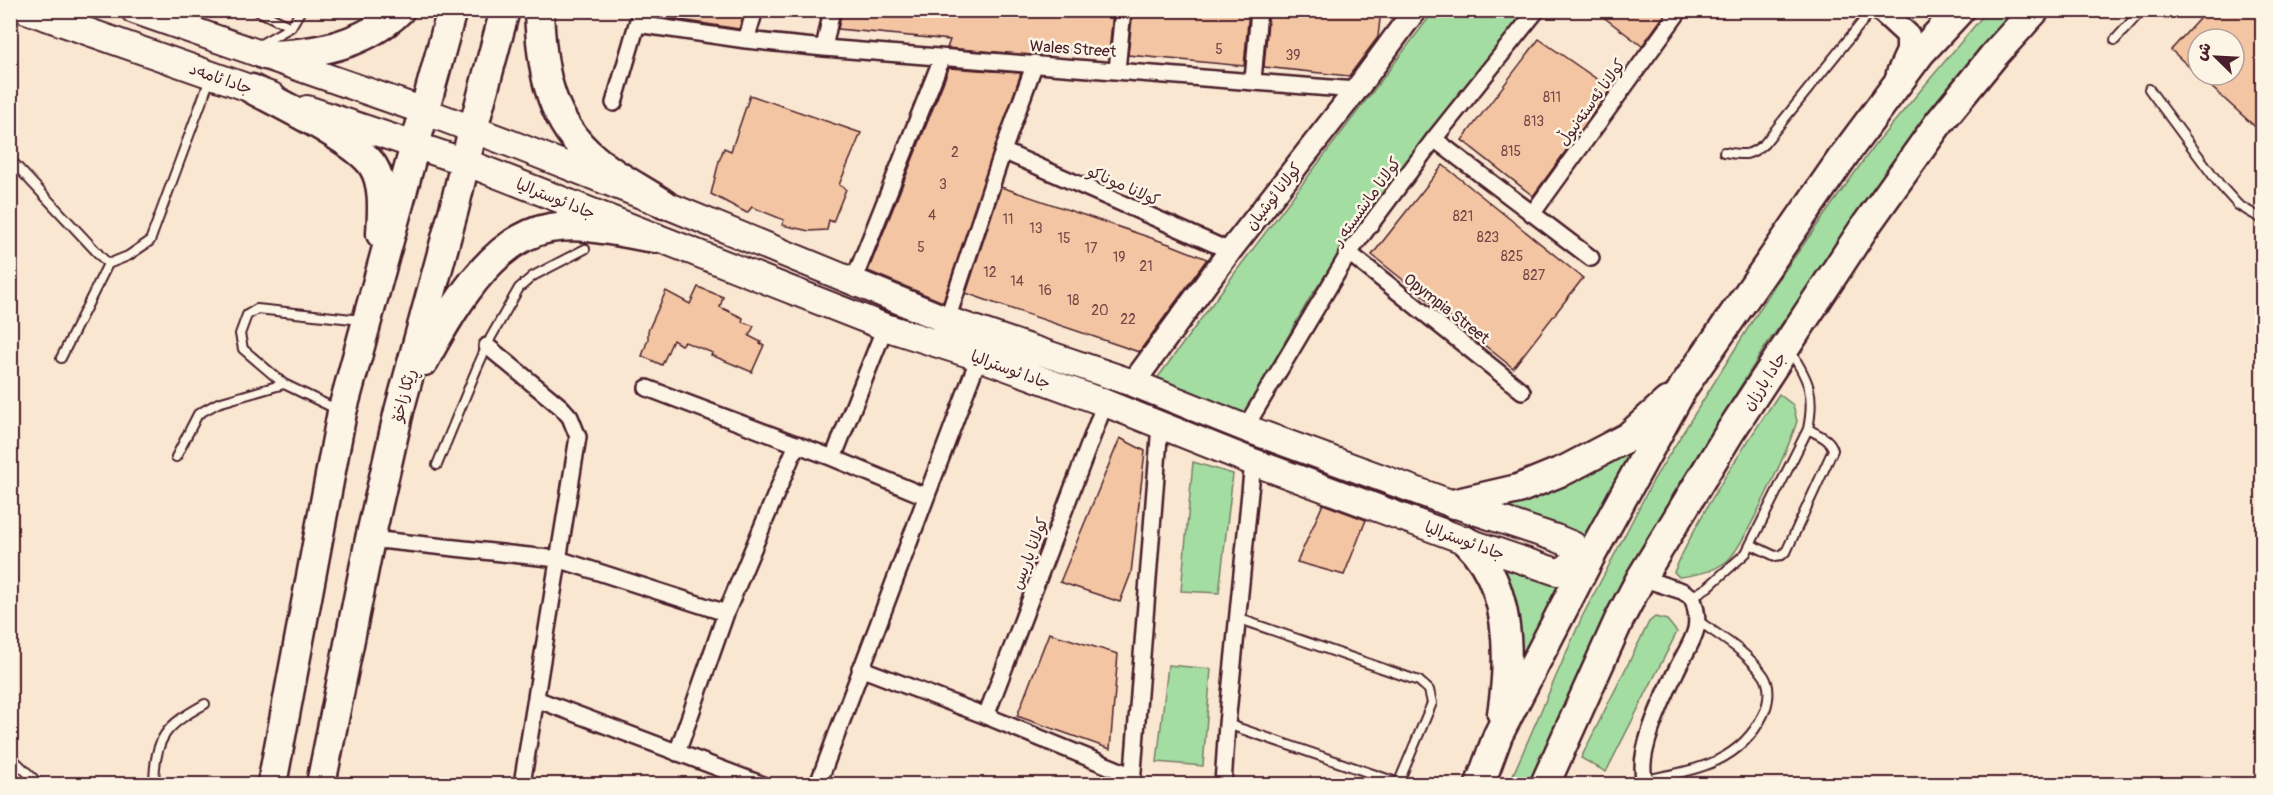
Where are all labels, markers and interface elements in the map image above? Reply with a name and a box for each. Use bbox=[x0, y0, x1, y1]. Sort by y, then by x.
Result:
north arrow bbox=[2186, 27, 2246, 87]
street label: Wales Street bbox=[1029, 36, 1117, 62]
text: ش bbox=[2190, 39, 2216, 63]
house number: 5 bbox=[1215, 41, 1223, 58]
house number: 39 bbox=[1285, 47, 1301, 64]
street label: كولانا ئەستەنبوڵ bbox=[1552, 54, 1630, 150]
street label: جادا ئامەد bbox=[187, 59, 255, 99]
house number: 811 bbox=[1543, 89, 1561, 106]
house number: 813 bbox=[1524, 113, 1544, 130]
house number: 815 bbox=[1501, 143, 1521, 160]
house number: 2 bbox=[951, 144, 959, 161]
street label: كولانا مانشسته ر bbox=[1327, 153, 1406, 251]
street label: كولانا ئوشيان bbox=[1241, 159, 1306, 234]
street label: كولانا موناكو bbox=[1083, 161, 1163, 211]
street label: جادا ئوسترالیا bbox=[513, 174, 598, 224]
house number: 3 bbox=[939, 176, 947, 193]
house number: 4 bbox=[928, 207, 936, 224]
house number: 821 bbox=[1453, 208, 1473, 225]
house number: 11 bbox=[1003, 211, 1013, 228]
house number: 13 bbox=[1029, 220, 1043, 237]
house number: 823 bbox=[1477, 229, 1499, 246]
house number: 15 bbox=[1057, 230, 1071, 247]
house number: 5 bbox=[917, 239, 925, 256]
house number: 17 bbox=[1085, 240, 1098, 257]
house number: 825 bbox=[1501, 248, 1523, 265]
house number: 19 bbox=[1113, 249, 1125, 266]
house number: 21 bbox=[1139, 258, 1153, 275]
house number: 12 bbox=[983, 264, 997, 281]
house number: 827 bbox=[1523, 267, 1546, 284]
street label: Opympia Street bbox=[1399, 269, 1494, 349]
house number: 14 bbox=[1010, 273, 1024, 290]
house number: 16 bbox=[1038, 282, 1052, 299]
house number: 18 bbox=[1067, 292, 1079, 309]
house number: 20 bbox=[1091, 302, 1109, 319]
house number: 22 bbox=[1120, 311, 1136, 328]
street label: جادا ئوسترالیا bbox=[968, 346, 1053, 394]
street label: جادا بارزان bbox=[1739, 348, 1791, 415]
street label: ڕێکا زاخۆ bbox=[387, 367, 424, 427]
street label: كولانا پاریس bbox=[1007, 514, 1053, 592]
street label: جادا ئوسترالیا bbox=[1422, 517, 1507, 565]

